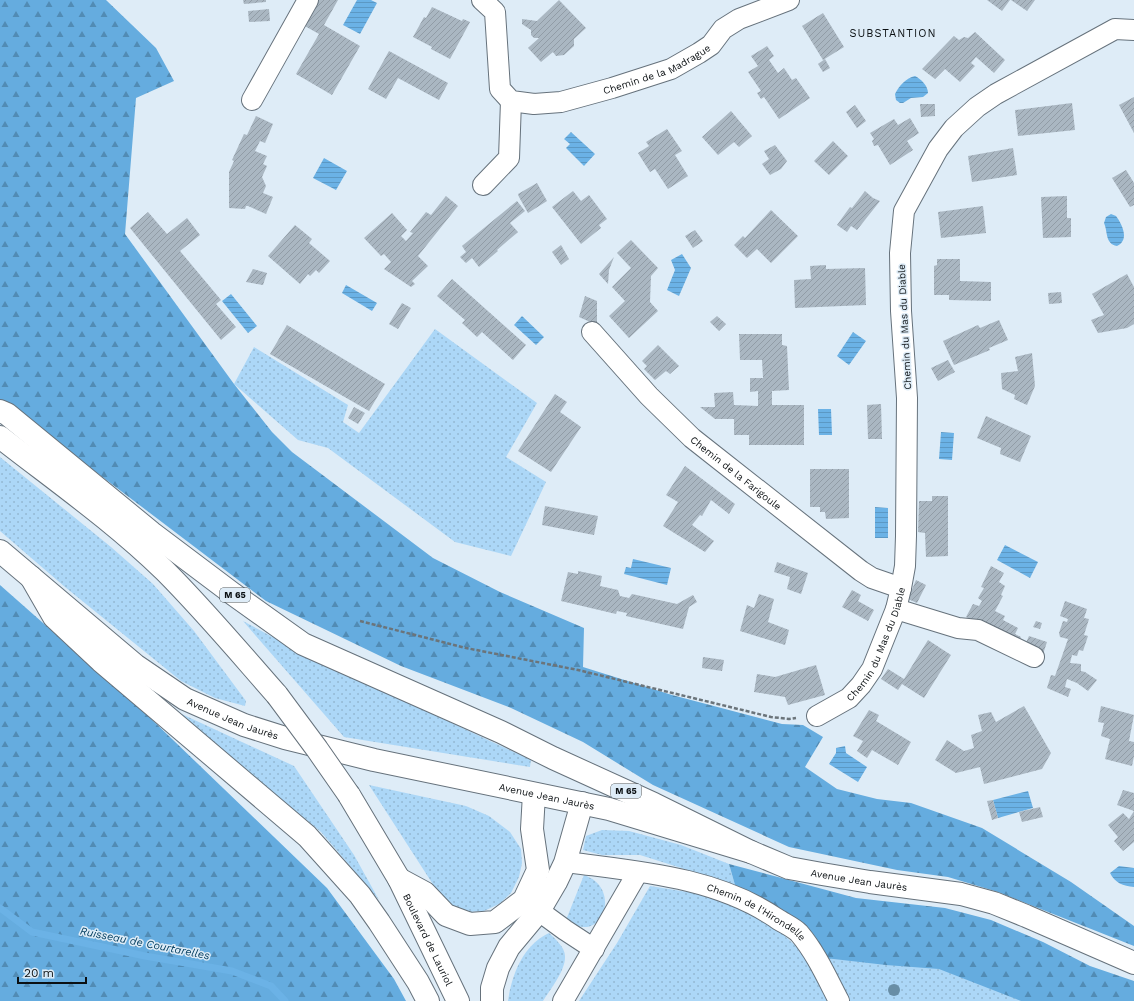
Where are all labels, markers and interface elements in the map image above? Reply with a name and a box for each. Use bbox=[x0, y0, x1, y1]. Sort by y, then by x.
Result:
district label: SUBSTANTION bbox=[850, 27, 936, 40]
street label: Chemin de la Madrague bbox=[602, 42, 713, 96]
street label: Chemin du Mas du Diable bbox=[896, 264, 913, 390]
street label: Chemin de la Farigoule bbox=[688, 434, 784, 512]
street label: Chemin du Mas du Diable bbox=[844, 586, 907, 703]
road number: M 65 bbox=[220, 588, 250, 602]
street label: Avenue Jean Jaurès bbox=[185, 696, 280, 742]
street label: Avenue Jean Jaurès bbox=[498, 781, 596, 812]
road number: M 65 bbox=[611, 784, 641, 798]
street label: Avenue Jean Jaurès bbox=[810, 867, 908, 893]
street label: Chemin de l'Hirondelle bbox=[705, 881, 808, 943]
street label: Boulevard de Lauriol bbox=[401, 892, 455, 988]
water label: Ruisseau de Courtarelles bbox=[79, 925, 211, 963]
scale bar bbox=[18, 959, 86, 985]
text: 20 m bbox=[24, 966, 54, 980]

